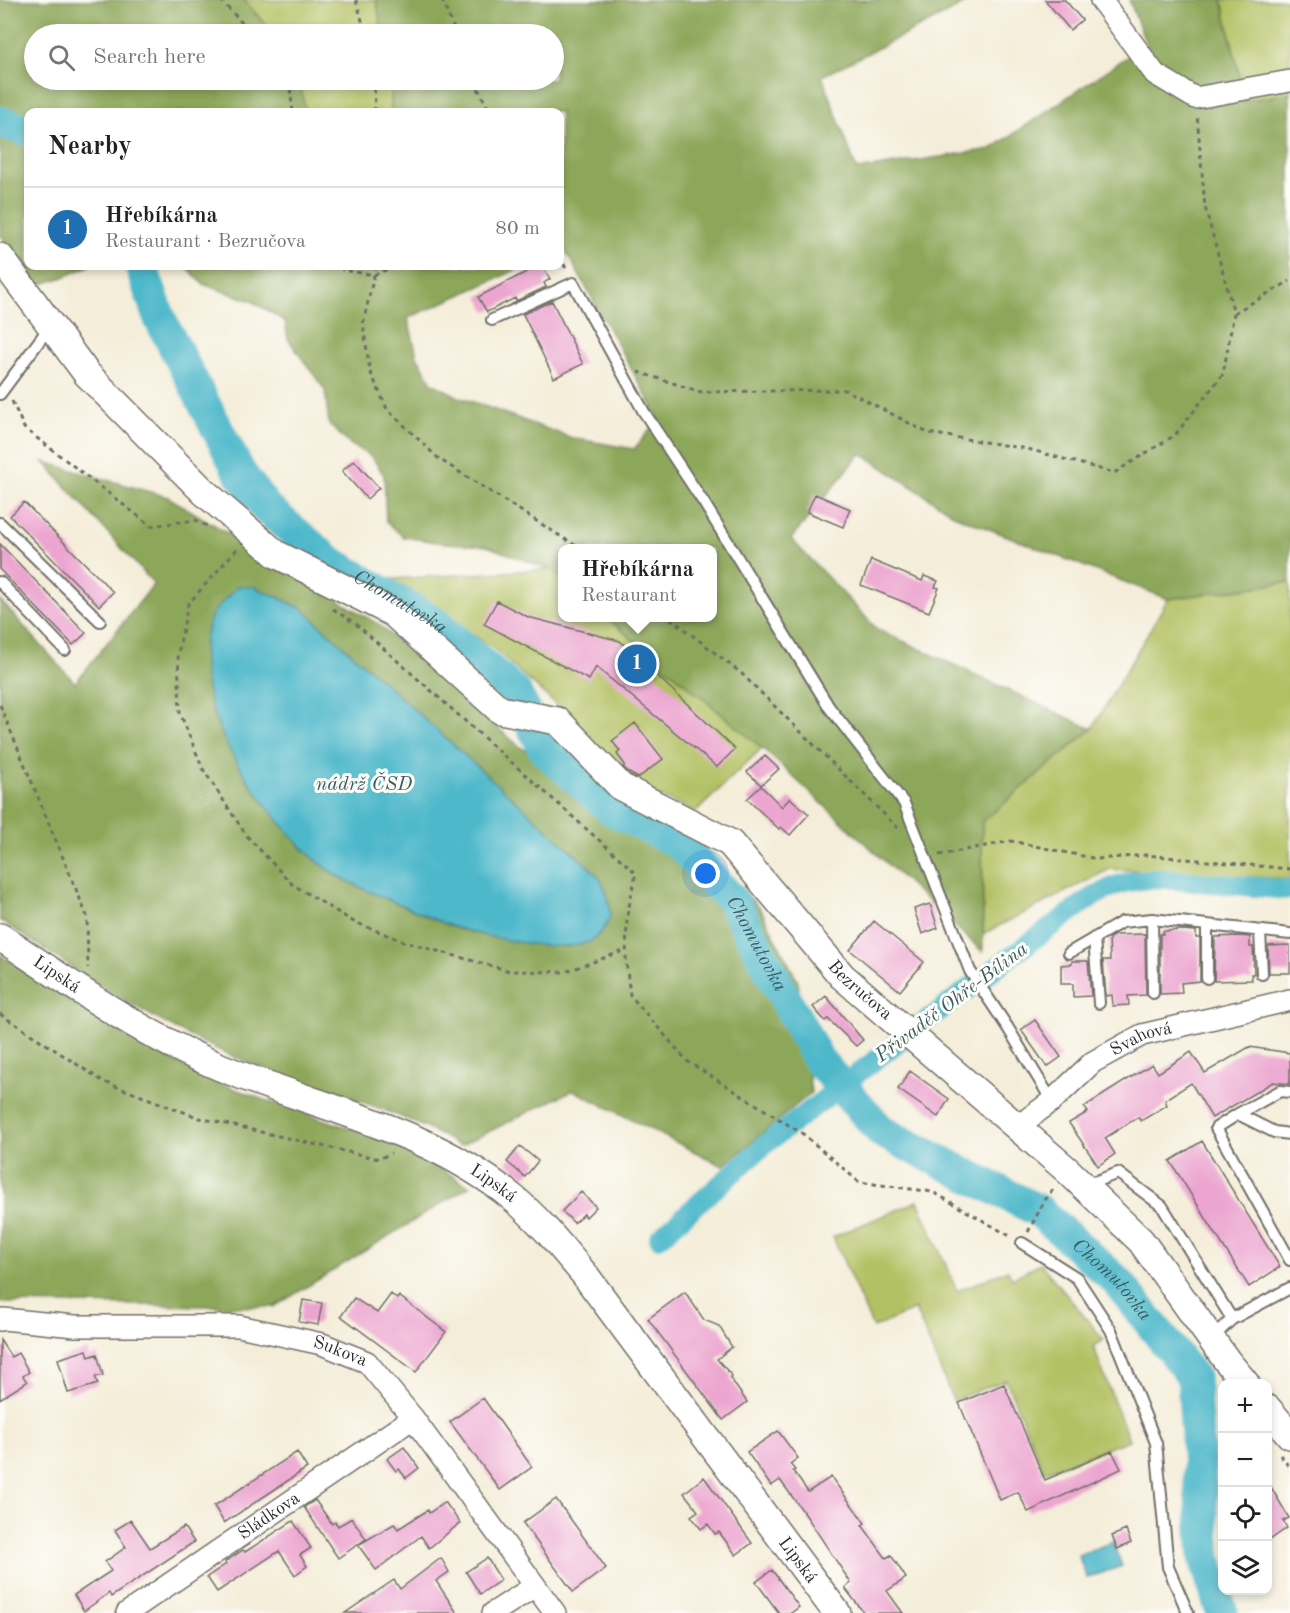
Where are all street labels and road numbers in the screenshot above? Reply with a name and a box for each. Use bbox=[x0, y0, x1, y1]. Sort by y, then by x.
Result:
street label: Lipská bbox=[30, 953, 83, 997]
street label: Bezručova bbox=[824, 957, 895, 1024]
street label: Svahová bbox=[1107, 1019, 1174, 1060]
street label: Lipská bbox=[467, 1161, 520, 1206]
street label: Sukova bbox=[312, 1333, 370, 1370]
street label: Sládkova bbox=[235, 1489, 303, 1543]
street label: Lipská bbox=[775, 1534, 821, 1587]

